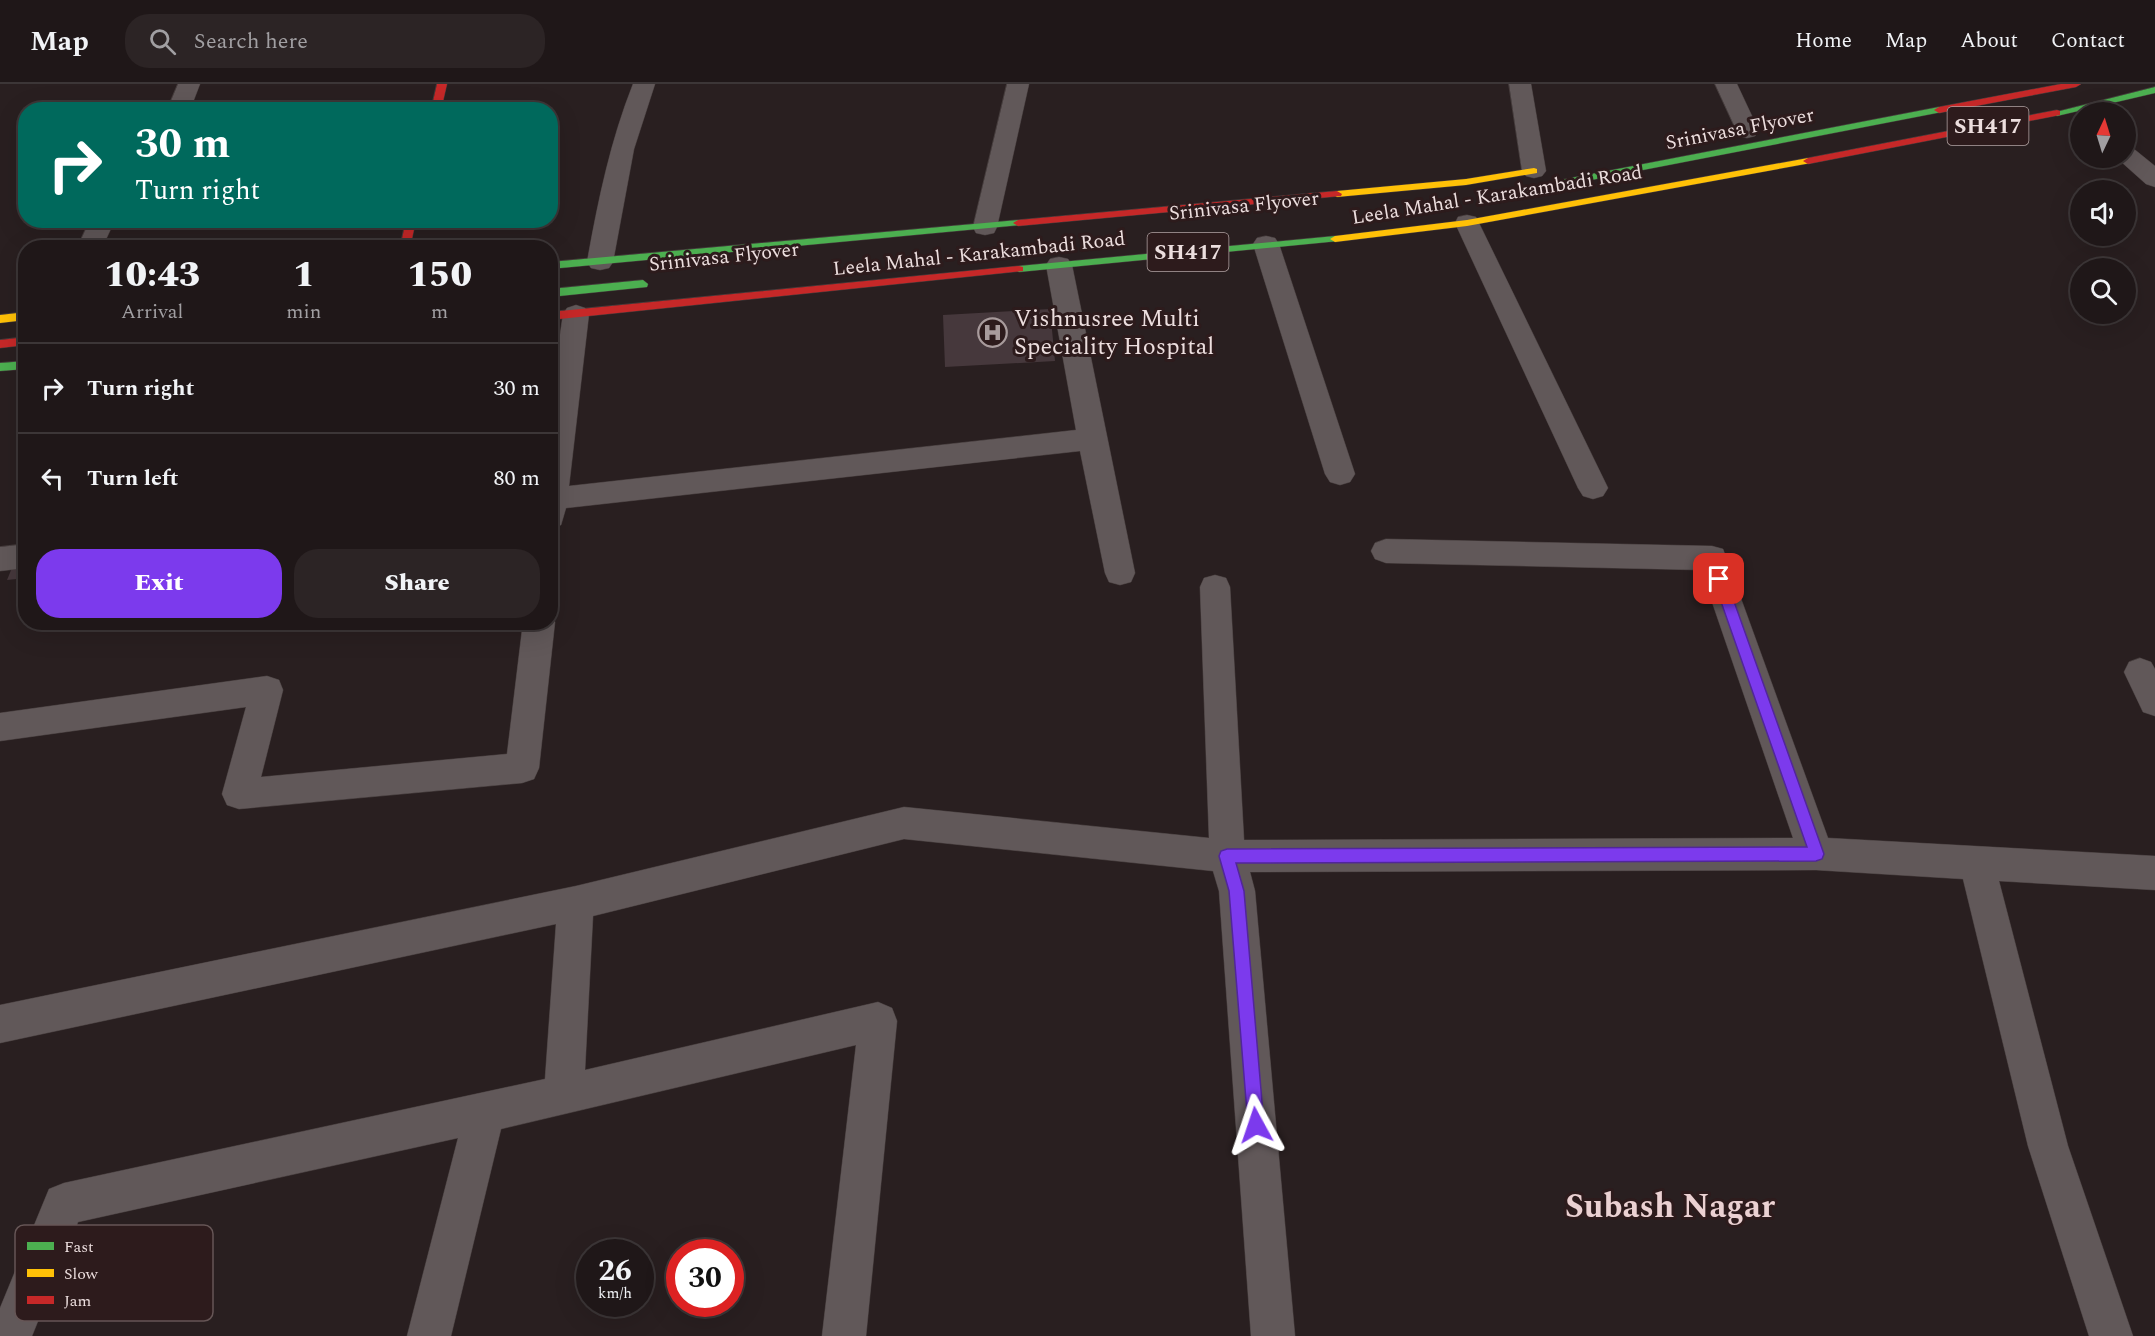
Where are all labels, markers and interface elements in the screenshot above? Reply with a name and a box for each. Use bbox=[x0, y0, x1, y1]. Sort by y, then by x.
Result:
search box bbox=[125, 14, 545, 68]
text: Map bbox=[30, 20, 89, 63]
icon: search bbox=[146, 25, 179, 58]
text: Search here bbox=[194, 25, 308, 58]
text: Home bbox=[1795, 25, 1852, 57]
text: Map bbox=[1885, 25, 1927, 57]
text: About bbox=[1960, 25, 2018, 57]
text: Contact bbox=[2051, 25, 2125, 57]
street label: Srinivasa Flyover bbox=[1663, 100, 1817, 158]
north arrow bbox=[2070, 102, 2136, 168]
map controls bbox=[2070, 102, 2136, 324]
road number: SH417 bbox=[1948, 107, 2028, 145]
text: 30 m bbox=[135, 113, 230, 176]
icon: right bbox=[36, 126, 114, 204]
street label: Leela Mahal - Karakambadi Road bbox=[1349, 157, 1645, 233]
text: Turn right bbox=[135, 170, 260, 212]
button: sound bbox=[2070, 180, 2136, 246]
street label: Srinivasa Flyover bbox=[1167, 183, 1321, 229]
street label: Leela Mahal - Karakambadi Road bbox=[831, 224, 1127, 284]
road number: SH417 bbox=[1148, 233, 1228, 271]
street label: Srinivasa Flyover bbox=[647, 234, 801, 280]
text: 10:43 bbox=[104, 248, 200, 303]
text: 1 bbox=[293, 248, 315, 303]
text: 150 bbox=[407, 248, 472, 303]
button: search bbox=[2070, 258, 2136, 324]
text: Arrival bbox=[121, 297, 183, 327]
text: min bbox=[286, 297, 321, 327]
text: m bbox=[431, 297, 448, 327]
place label: Vishnusree Multi Speciality Hospital bbox=[1014, 301, 1214, 365]
hospital icon: Vishnusree Multi Speciality Hospital bbox=[977, 317, 1009, 349]
icon: right bbox=[36, 372, 69, 405]
text: Turn right bbox=[87, 372, 194, 405]
text: 30 m bbox=[494, 372, 540, 405]
icon: left bbox=[36, 462, 69, 495]
text: Turn left bbox=[87, 462, 179, 495]
text: 80 m bbox=[494, 462, 540, 495]
button: Exit bbox=[36, 549, 282, 618]
button: Share bbox=[294, 549, 540, 618]
pin bbox=[1693, 553, 1744, 604]
icon: arrive bbox=[1702, 562, 1735, 595]
position arrow bbox=[1224, 1093, 1288, 1157]
district label: Subash Nagar bbox=[1565, 1182, 1775, 1232]
legend bbox=[15, 1225, 213, 1321]
text: Fast bbox=[64, 1235, 94, 1259]
speed limit sign: 30 bbox=[666, 1239, 744, 1317]
text: 26 bbox=[598, 1248, 632, 1294]
text: Slow bbox=[64, 1262, 99, 1286]
text: km/h bbox=[598, 1282, 632, 1305]
text: Jam bbox=[64, 1289, 92, 1313]

